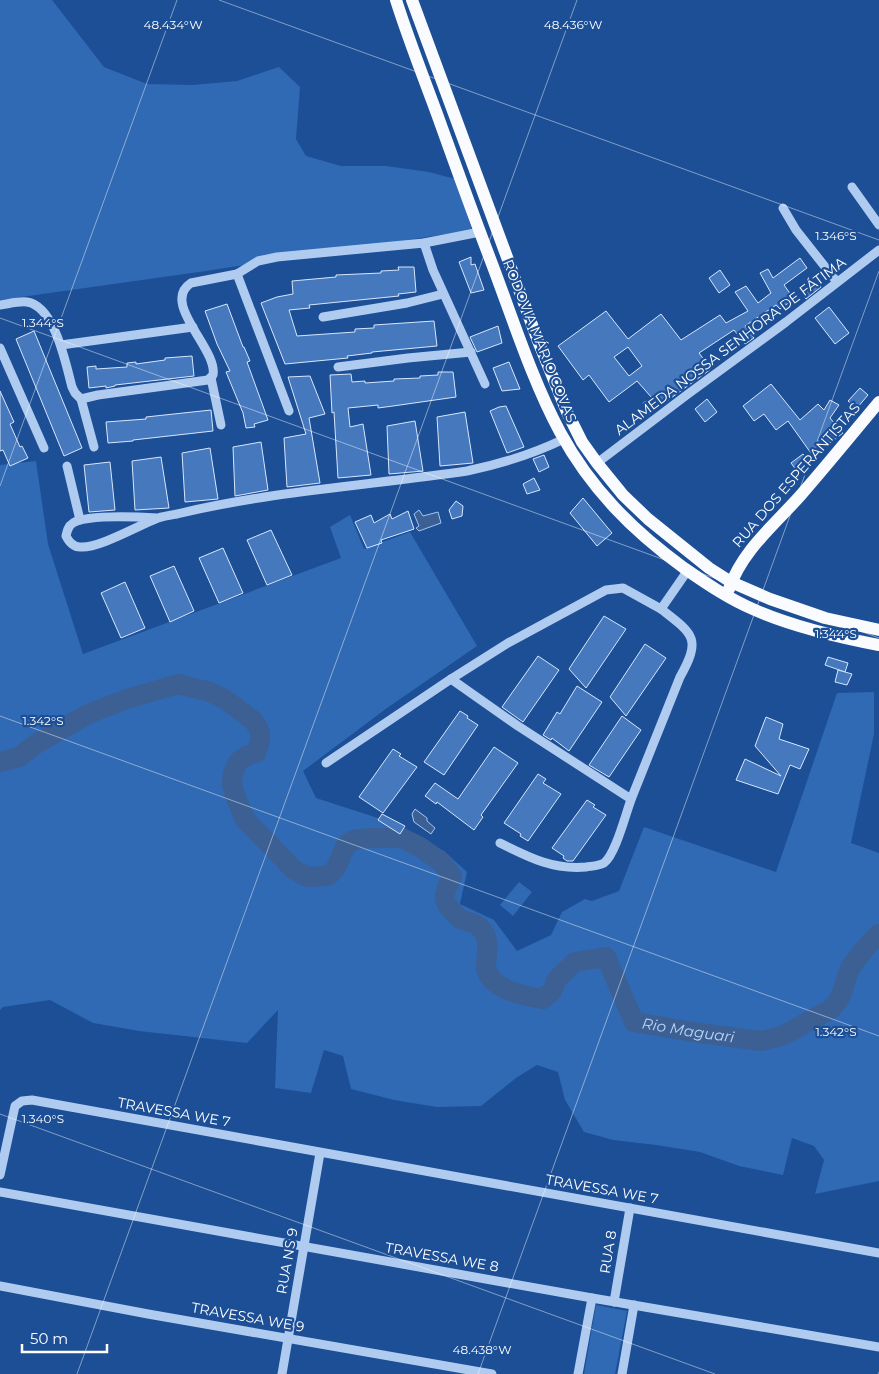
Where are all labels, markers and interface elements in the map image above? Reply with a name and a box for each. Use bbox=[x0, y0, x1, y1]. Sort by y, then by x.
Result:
text: 48.434°W bbox=[143, 17, 203, 32]
text: 48.436°W bbox=[544, 17, 602, 32]
text: 1.346°S bbox=[815, 228, 857, 243]
street label: ALAMEDA NOSSA SENHORA DE FÁTIMA bbox=[611, 253, 850, 439]
street label: RODOVIA MÁRIO COVAS bbox=[499, 257, 581, 425]
text: 1.344°S bbox=[22, 315, 64, 330]
street label: RUA DOS ESPERANTISTAS bbox=[728, 399, 864, 551]
text: 1.344°S bbox=[815, 626, 857, 641]
text: 1.342°S bbox=[22, 713, 64, 728]
water label: Rio Maguari bbox=[641, 1014, 737, 1047]
text: 1.342°S bbox=[815, 1024, 857, 1039]
street label: TRAVESSA WE 7 bbox=[116, 1093, 232, 1131]
text: 1.340°S bbox=[22, 1111, 64, 1126]
street label: TRAVESSA WE 7 bbox=[544, 1170, 660, 1208]
street label: RUA NS 9 bbox=[272, 1226, 302, 1296]
street label: RUA 8 bbox=[596, 1229, 620, 1275]
street label: TRAVESSA WE 8 bbox=[384, 1238, 500, 1276]
street label: TRAVESSA WE 9 bbox=[190, 1298, 306, 1336]
scale bar bbox=[22, 1322, 108, 1354]
text: 50 m bbox=[30, 1329, 68, 1348]
text: 48.438°W bbox=[452, 1342, 512, 1357]

